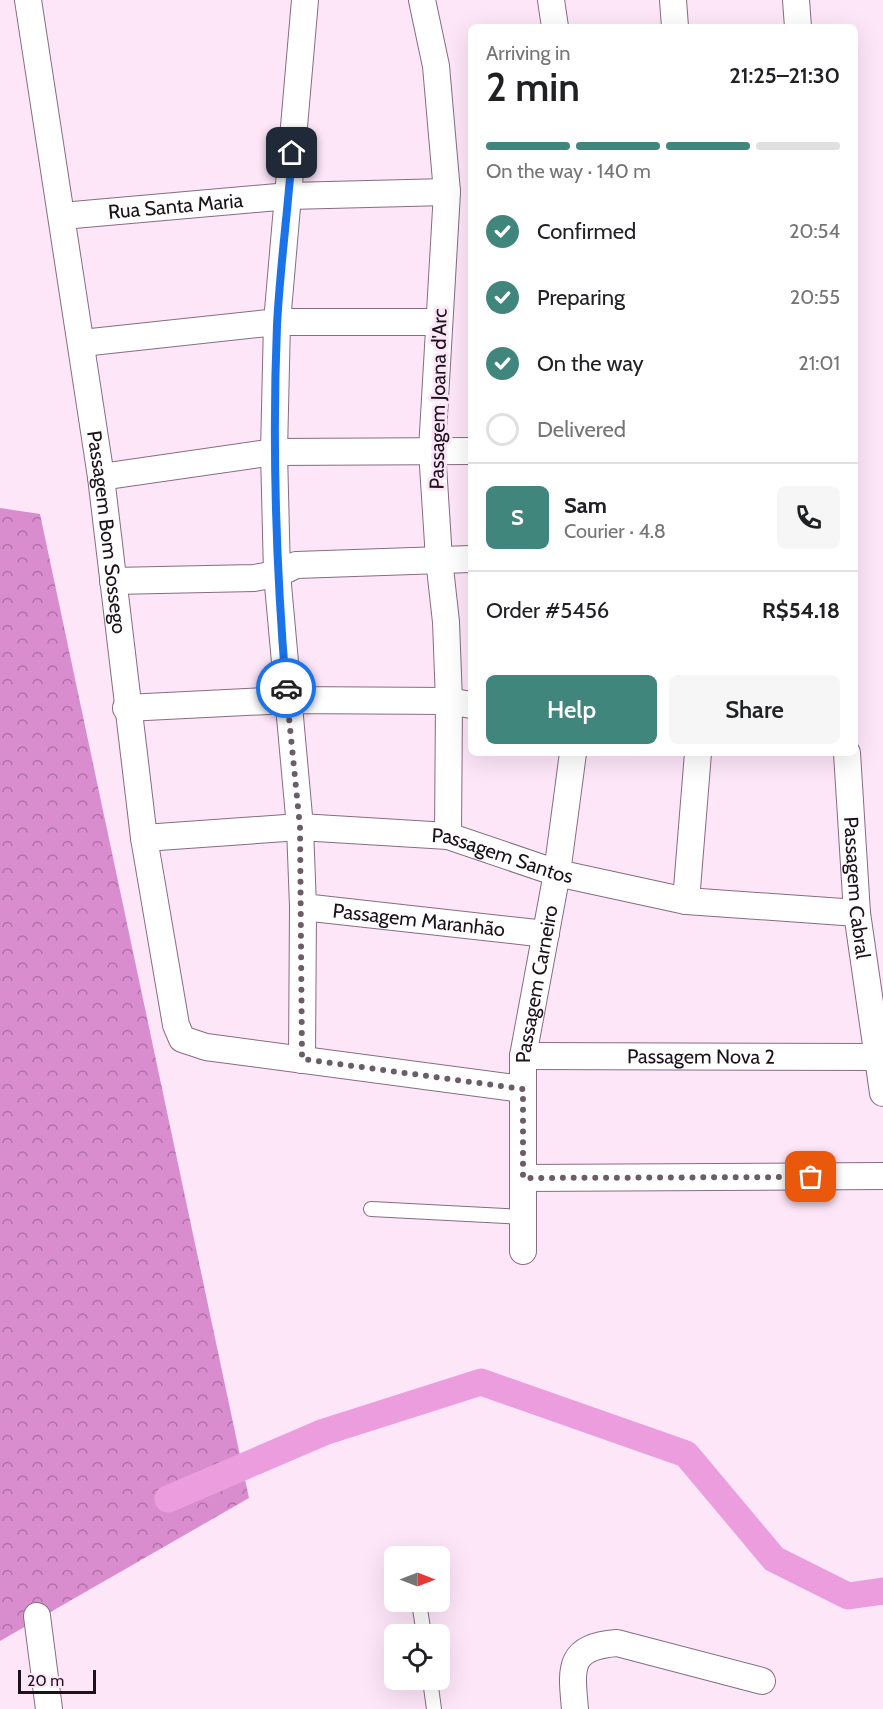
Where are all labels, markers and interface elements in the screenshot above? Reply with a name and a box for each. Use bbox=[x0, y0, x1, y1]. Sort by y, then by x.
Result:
text: Arriving in bbox=[486, 41, 570, 65]
text: 21:25–21:30 bbox=[729, 62, 840, 89]
text: 2 min bbox=[486, 63, 580, 111]
pin bbox=[266, 127, 317, 178]
icon: home bbox=[275, 136, 308, 169]
text: On the way · 140 m bbox=[486, 159, 651, 183]
street label: Rua Santa Maria bbox=[107, 188, 245, 224]
icon: check bbox=[486, 215, 519, 248]
text: Confirmed bbox=[537, 218, 636, 245]
text: 20:54 bbox=[789, 219, 840, 243]
icon: check bbox=[486, 281, 519, 314]
text: Preparing bbox=[537, 284, 625, 311]
text: 20:55 bbox=[790, 285, 840, 309]
street label: Passagem Joana d'Arc bbox=[424, 308, 452, 490]
icon: check bbox=[486, 347, 519, 380]
text: On the way bbox=[537, 350, 644, 377]
text: 21:01 bbox=[798, 351, 840, 375]
text: Delivered bbox=[537, 416, 626, 443]
street label: Passagem Bom Sossego bbox=[82, 429, 132, 635]
button: phone bbox=[777, 486, 840, 549]
text: Sam bbox=[564, 492, 607, 519]
text: S bbox=[511, 504, 524, 531]
text: Courier · 4.8 bbox=[564, 519, 666, 543]
text: Order #5456 bbox=[486, 597, 609, 624]
text: R$54.18 bbox=[762, 597, 840, 624]
courier bbox=[256, 658, 316, 718]
icon: car bbox=[270, 672, 303, 705]
button: Help bbox=[486, 675, 657, 744]
button: Share bbox=[669, 675, 840, 744]
street label: Passagem Cabral bbox=[839, 816, 876, 961]
street label: Passagem Santos bbox=[431, 823, 575, 888]
street label: Passagem Maranhão bbox=[331, 898, 506, 941]
street label: Passagem Carneiro bbox=[511, 903, 563, 1063]
street label: Passagem Nova 2 bbox=[627, 1044, 775, 1069]
pin bbox=[785, 1151, 836, 1202]
icon: bag bbox=[794, 1160, 827, 1193]
north arrow bbox=[384, 1546, 450, 1612]
map controls bbox=[384, 1546, 450, 1690]
button: locate bbox=[384, 1624, 450, 1690]
scale bar bbox=[18, 1667, 96, 1694]
text: 20 m bbox=[27, 1671, 64, 1690]

